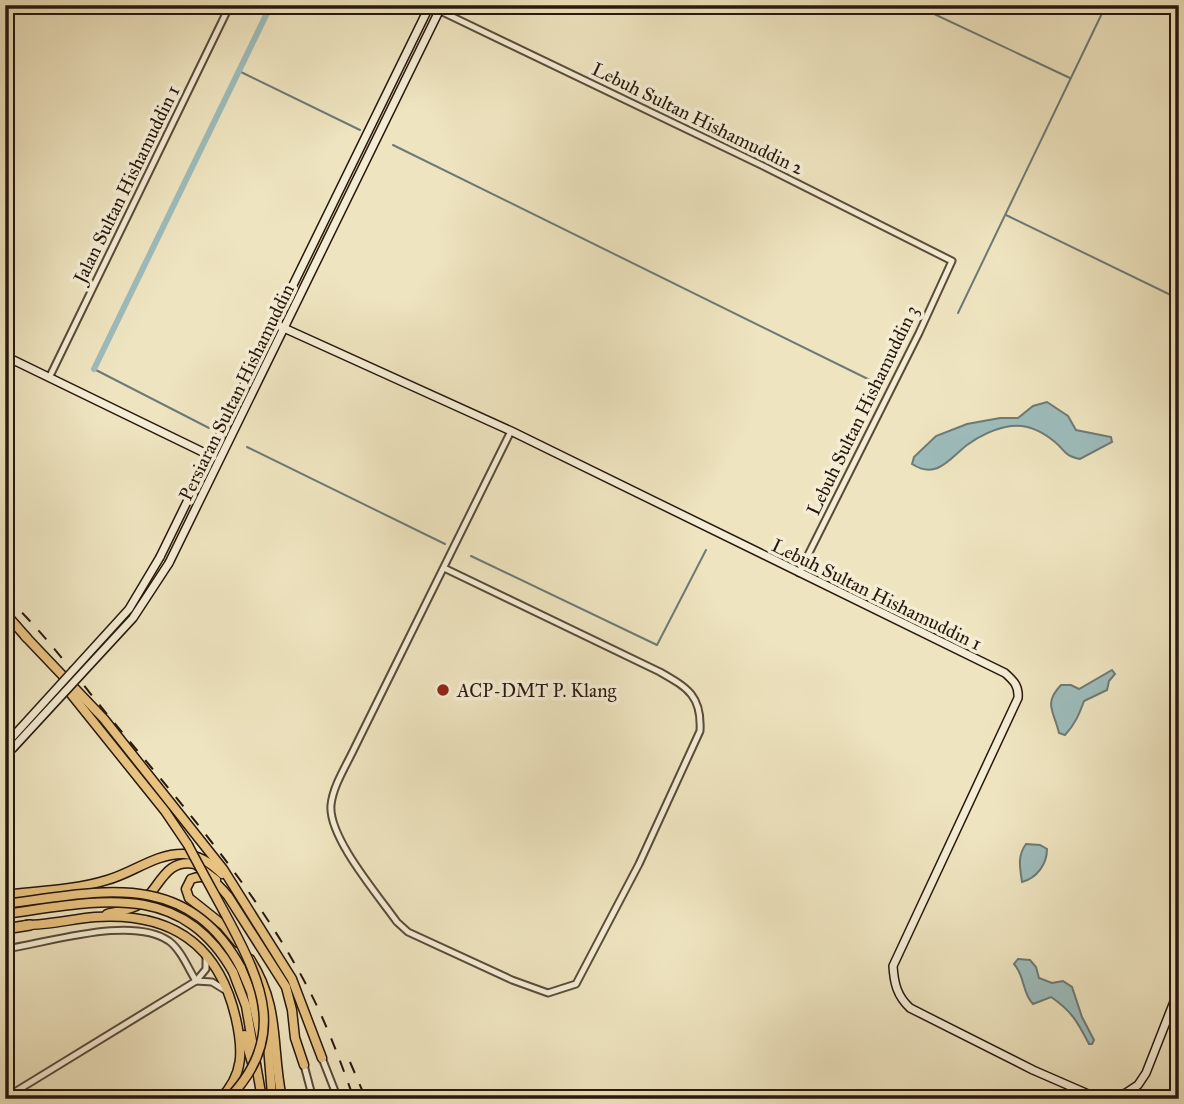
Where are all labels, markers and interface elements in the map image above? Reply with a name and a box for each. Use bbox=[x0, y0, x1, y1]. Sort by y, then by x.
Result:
street label: Lebuh Sultan Hishamuddin 2 bbox=[588, 57, 808, 180]
street label: Jalan Sultan Hishamuddin 1 bbox=[68, 82, 185, 289]
street label: Persiaran Sultan Hishamuddin bbox=[174, 280, 299, 504]
street label: Lebuh Sultan Hishamuddin 3 bbox=[802, 302, 923, 519]
street label: Lebuh Sultan Hishamuddin 1 bbox=[768, 534, 985, 655]
place label: ACP-DMT P. Klang bbox=[456, 679, 616, 703]
marker: ACP-DMT P. Klang bbox=[435, 682, 451, 698]

